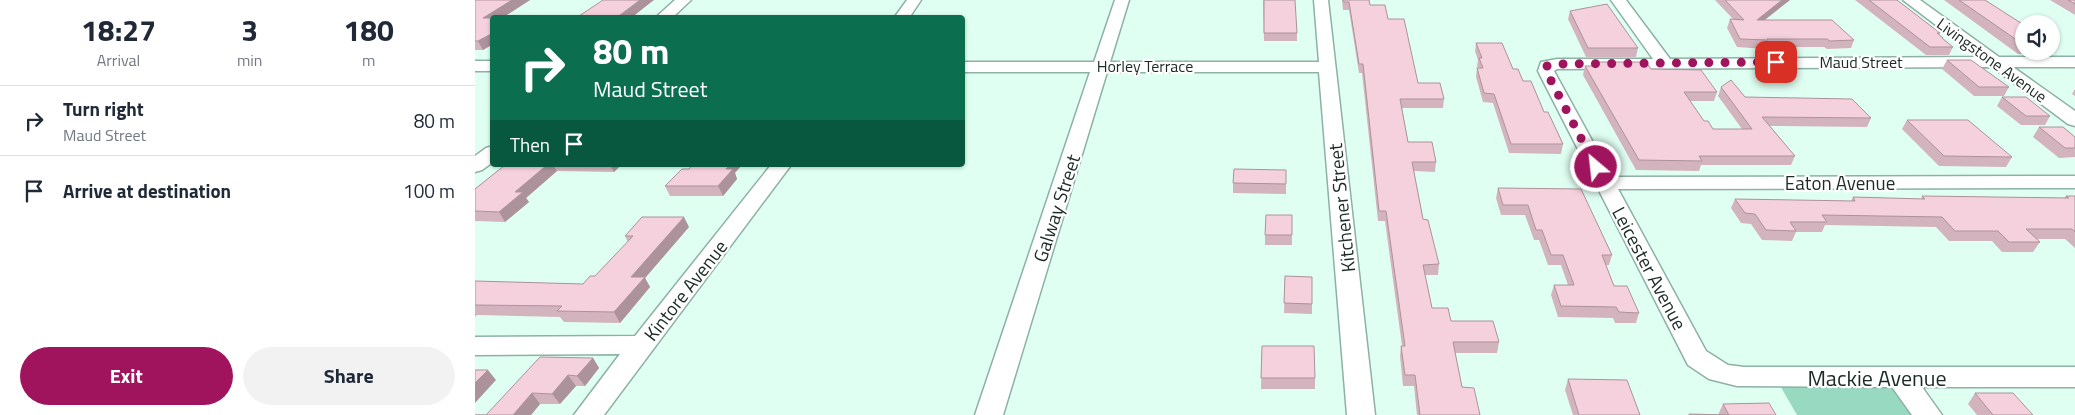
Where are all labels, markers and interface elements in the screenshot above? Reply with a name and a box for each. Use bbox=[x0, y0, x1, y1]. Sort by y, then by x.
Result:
text: 18:27 bbox=[81, 7, 156, 53]
text: 3 bbox=[241, 7, 258, 53]
text: 180 bbox=[344, 7, 394, 53]
street label: Livingstone Avenue bbox=[1932, 12, 2052, 108]
map controls bbox=[2015, 15, 2060, 60]
button: sound bbox=[2015, 15, 2060, 60]
text: 80 m bbox=[593, 24, 669, 78]
icon: right bbox=[510, 35, 575, 100]
pin bbox=[1755, 41, 1797, 83]
text: Arrival bbox=[97, 48, 140, 72]
text: min bbox=[237, 48, 262, 72]
text: m bbox=[362, 48, 375, 72]
icon: arrive bbox=[1762, 48, 1790, 76]
street label: Maud Street bbox=[1819, 50, 1903, 74]
street label: Horley Terrace bbox=[1097, 54, 1193, 78]
text: Maud Street bbox=[593, 72, 707, 106]
text: Turn right bbox=[63, 94, 144, 123]
text: 80 m bbox=[414, 106, 455, 135]
icon: right bbox=[20, 107, 48, 135]
text: Maud Street bbox=[63, 123, 146, 147]
text: Then bbox=[510, 130, 550, 159]
icon: arrive bbox=[560, 130, 588, 158]
position arrow bbox=[1569, 140, 1621, 192]
street label: Kitchener Street bbox=[1320, 142, 1362, 274]
street label: Galway Street bbox=[1025, 150, 1087, 266]
street label: Eaton Avenue bbox=[1785, 168, 1895, 197]
text: Arrive at destination bbox=[63, 176, 231, 205]
text: 100 m bbox=[403, 176, 455, 205]
icon: arrive bbox=[20, 177, 48, 205]
street label: Leicester Avenue bbox=[1605, 201, 1695, 335]
street label: Kintore Avenue bbox=[636, 233, 734, 347]
button: Exit bbox=[20, 347, 233, 405]
button: Share bbox=[243, 347, 455, 405]
street label: Mackie Avenue bbox=[1807, 361, 1947, 395]

